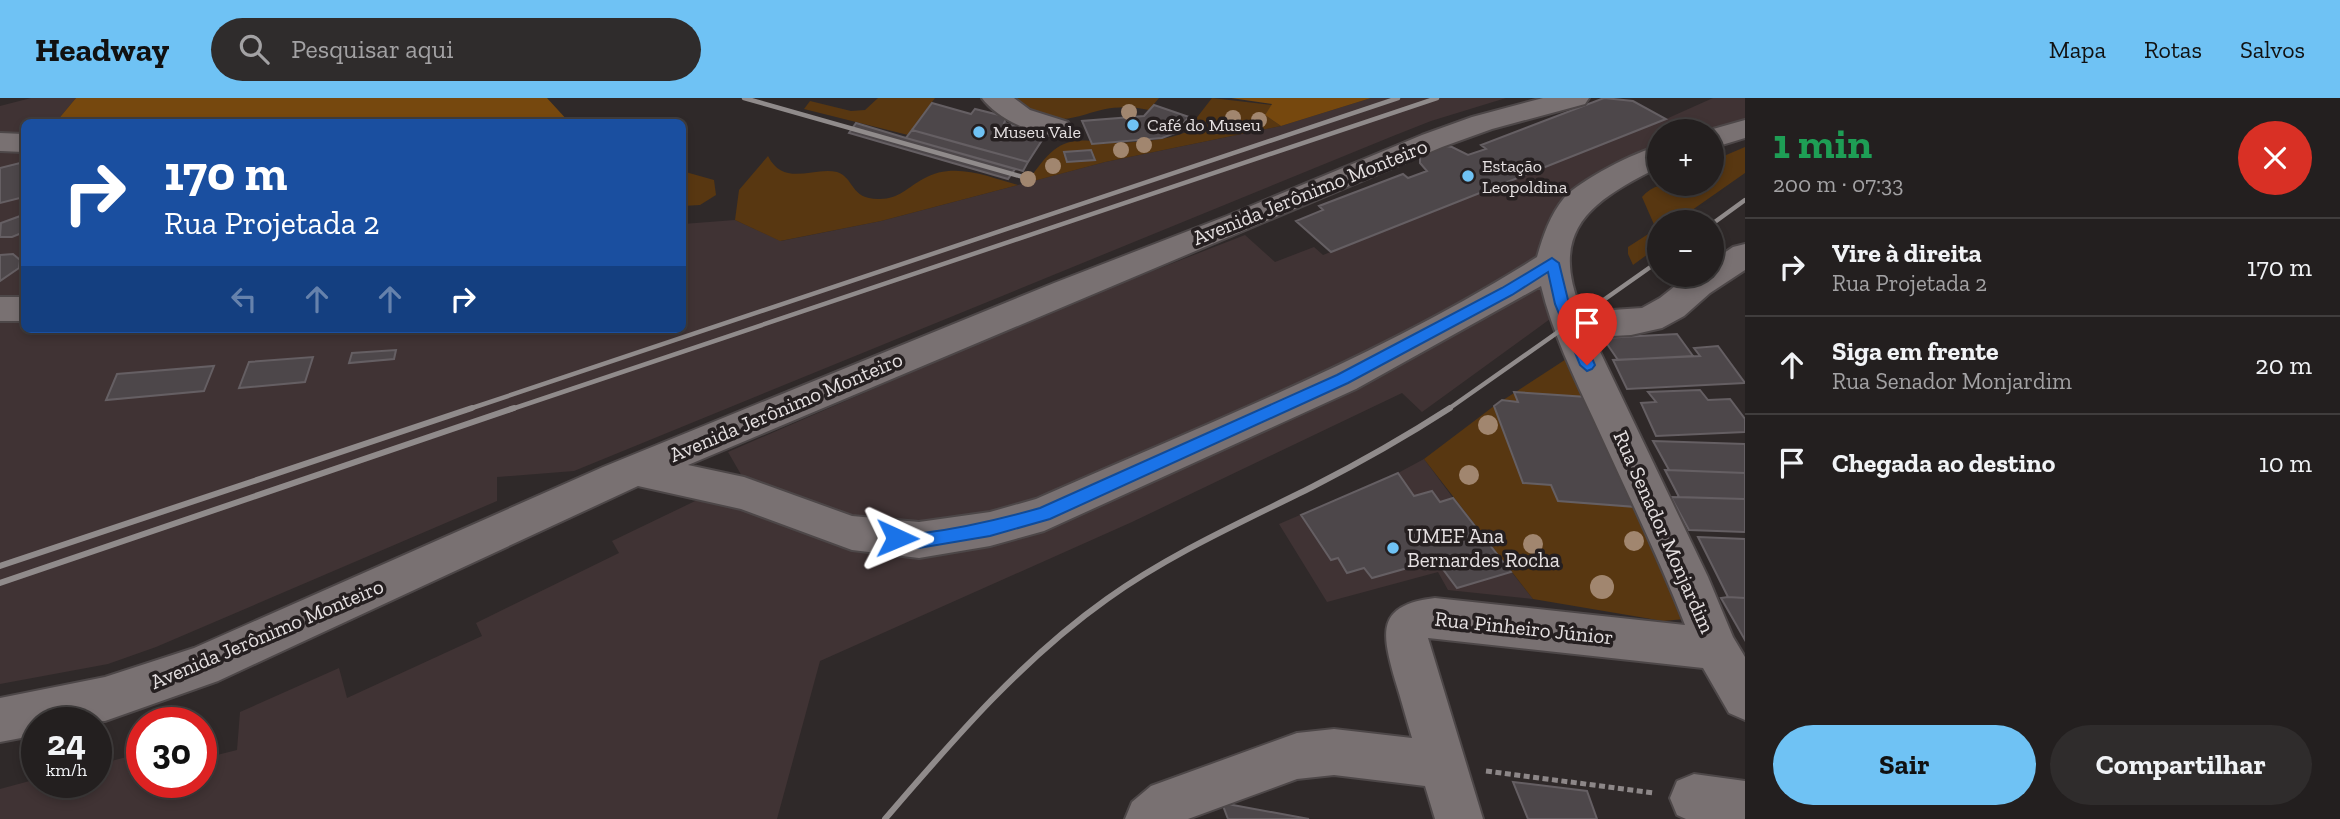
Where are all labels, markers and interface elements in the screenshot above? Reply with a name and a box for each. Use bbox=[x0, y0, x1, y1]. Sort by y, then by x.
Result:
search box bbox=[211, 18, 701, 81]
text: Headway bbox=[35, 30, 169, 69]
icon: search bbox=[235, 30, 273, 68]
text: Pesquisar aqui bbox=[291, 33, 454, 65]
text: Mapa bbox=[2049, 35, 2106, 64]
text: Rotas bbox=[2144, 35, 2202, 64]
text: Salvos bbox=[2240, 35, 2305, 64]
place label: Café do Museu bbox=[1147, 114, 1261, 136]
marker: Café do Museu bbox=[1125, 117, 1141, 133]
text: 1 min bbox=[1773, 118, 1872, 169]
map controls bbox=[1647, 119, 1724, 287]
button: + bbox=[1647, 119, 1724, 196]
place label: Museu Vale bbox=[993, 121, 1081, 143]
button: close bbox=[2238, 121, 2312, 195]
marker: Museu Vale bbox=[971, 124, 987, 140]
street label: Avenida Jerônimo Monteiro bbox=[1189, 133, 1431, 250]
text: 170 m bbox=[164, 144, 287, 203]
icon: right bbox=[49, 147, 140, 238]
place label: Estação Leopoldina bbox=[1482, 155, 1568, 198]
marker: Estação Leopoldina bbox=[1460, 168, 1476, 184]
text: 200 m · 07:33 bbox=[1773, 170, 1904, 198]
text: Rua Projetada 2 bbox=[164, 204, 380, 242]
button: − bbox=[1647, 210, 1724, 287]
text: Vire à direita bbox=[1832, 237, 1982, 269]
icon: right bbox=[1773, 248, 1811, 286]
text: 170 m bbox=[2247, 251, 2312, 283]
text: Rua Projetada 2 bbox=[1832, 269, 1987, 297]
icon: left bbox=[225, 280, 263, 318]
icon: ahead bbox=[298, 280, 336, 318]
icon: ahead bbox=[371, 280, 409, 318]
icon: right bbox=[444, 280, 482, 318]
pin bbox=[1557, 293, 1617, 365]
icon: arrive bbox=[1568, 304, 1606, 342]
text: Siga em frente bbox=[1832, 335, 1999, 367]
street label: Avenida Jerônimo Monteiro bbox=[665, 346, 906, 467]
icon: ahead bbox=[1773, 346, 1811, 384]
text: 20 m bbox=[2255, 349, 2312, 381]
text: Rua Senador Monjardim bbox=[1832, 367, 2072, 395]
street label: Rua Senador Monjardim bbox=[1608, 427, 1720, 637]
icon: arrive bbox=[1773, 444, 1811, 482]
text: Chegada ao destino bbox=[1832, 447, 2055, 479]
text: 10 m bbox=[2259, 447, 2312, 479]
position arrow bbox=[860, 501, 934, 575]
place label: UMEF Ana Bernardes Rocha bbox=[1407, 523, 1560, 572]
marker: UMEF Ana Bernardes Rocha bbox=[1385, 540, 1401, 556]
street label: Avenida Jerônimo Monteiro bbox=[146, 573, 387, 694]
street label: Rua Pinheiro Júnior bbox=[1433, 606, 1615, 649]
speed limit sign: 30 bbox=[126, 707, 217, 798]
text: 24 bbox=[47, 722, 86, 764]
button: Sair bbox=[1773, 725, 2036, 805]
button: Compartilhar bbox=[2050, 725, 2312, 805]
text: km/h bbox=[46, 759, 87, 781]

